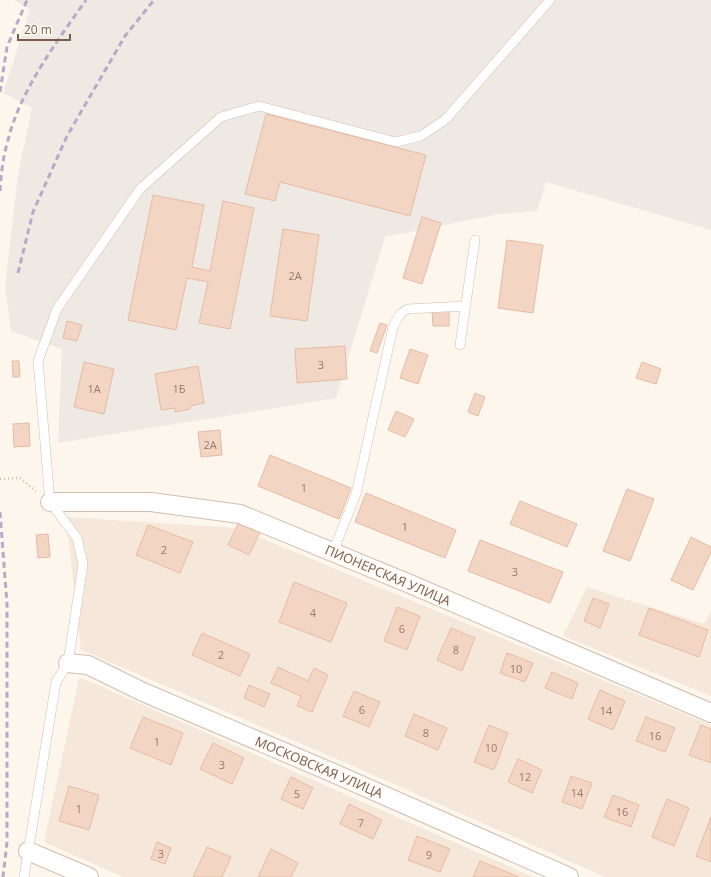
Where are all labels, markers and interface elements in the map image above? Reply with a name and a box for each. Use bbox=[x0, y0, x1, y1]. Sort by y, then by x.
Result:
scale bar bbox=[18, 16, 70, 42]
text: 20 m bbox=[24, 21, 52, 38]
house number: 2А bbox=[288, 268, 302, 283]
house number: 3 bbox=[318, 357, 324, 372]
house number: 1А bbox=[87, 381, 101, 396]
house number: 1Б bbox=[172, 381, 186, 396]
house number: 2А bbox=[203, 437, 217, 452]
house number: 1 bbox=[301, 480, 307, 495]
house number: 1 bbox=[402, 519, 408, 534]
street label: ПИОНЕРСКАЯ УЛИЦА bbox=[322, 540, 454, 610]
house number: 2 bbox=[161, 542, 167, 557]
house number: 3 bbox=[512, 564, 518, 579]
house number: 4 bbox=[310, 605, 317, 620]
house number: 6 bbox=[399, 621, 405, 636]
house number: 8 bbox=[453, 642, 459, 657]
house number: 2 bbox=[218, 647, 224, 662]
house number: 10 bbox=[510, 661, 522, 676]
house number: 6 bbox=[359, 702, 365, 717]
house number: 14 bbox=[600, 703, 613, 718]
house number: 8 bbox=[423, 725, 429, 740]
house number: 16 bbox=[649, 728, 661, 743]
street label: МОСКОВСКАЯ УЛИЦА bbox=[252, 732, 386, 802]
house number: 1 bbox=[154, 734, 160, 749]
house number: 10 bbox=[485, 740, 497, 755]
house number: 3 bbox=[219, 757, 225, 772]
house number: 12 bbox=[519, 769, 531, 784]
house number: 14 bbox=[571, 785, 584, 800]
house number: 5 bbox=[294, 786, 300, 801]
house number: 1 bbox=[76, 801, 82, 816]
house number: 16 bbox=[616, 804, 628, 819]
house number: 7 bbox=[358, 815, 364, 830]
house number: 3 bbox=[158, 846, 164, 861]
house number: 9 bbox=[426, 847, 432, 862]

